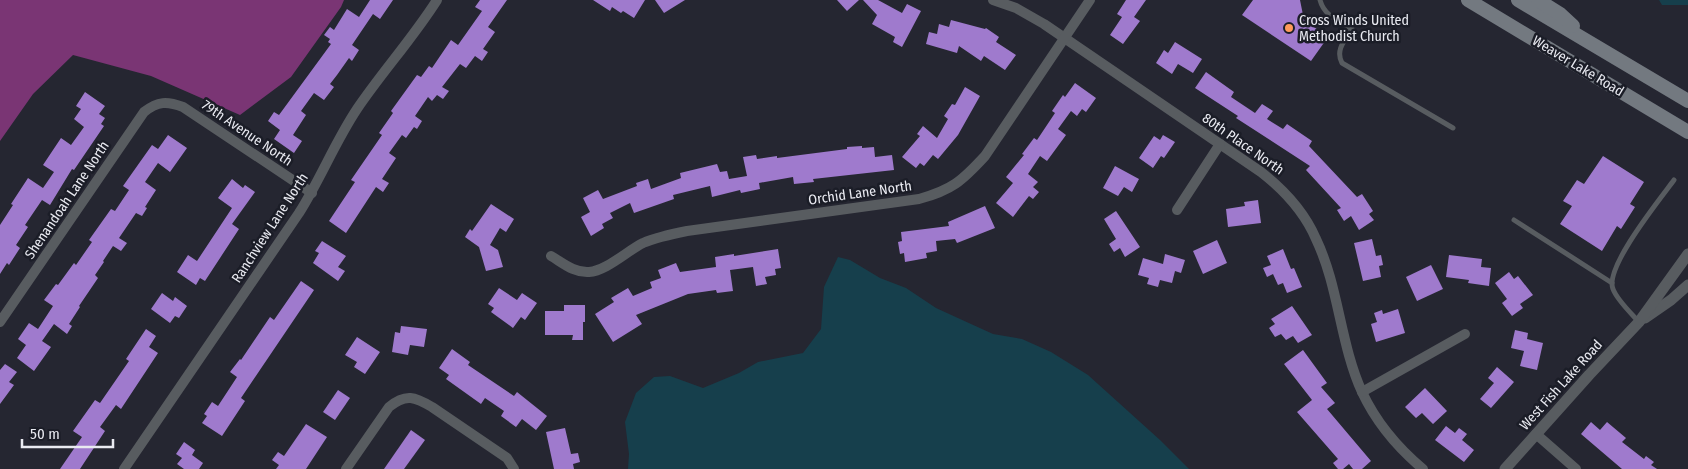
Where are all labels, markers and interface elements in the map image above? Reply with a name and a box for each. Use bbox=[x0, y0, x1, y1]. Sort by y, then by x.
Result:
place label: Cross Winds United Methodist Church bbox=[1299, 12, 1409, 45]
marker: Cross Winds United Methodist Church bbox=[1283, 22, 1295, 34]
street label: Weaver Lake Road bbox=[1529, 32, 1627, 100]
street label: 79th Avenue North bbox=[198, 96, 296, 170]
street label: 80th Place North bbox=[1199, 110, 1287, 178]
street label: Shenandoah Lane North bbox=[21, 138, 113, 262]
street label: Ranchview Lane North bbox=[228, 170, 312, 286]
street label: Orchid Lane North bbox=[807, 177, 913, 209]
street label: West Fish Lake Road bbox=[1516, 336, 1606, 434]
scale bar bbox=[22, 416, 114, 448]
text: 50 m bbox=[30, 425, 60, 443]

